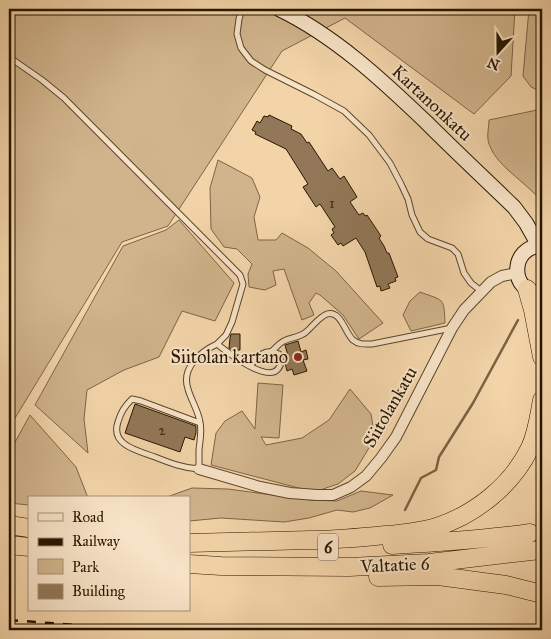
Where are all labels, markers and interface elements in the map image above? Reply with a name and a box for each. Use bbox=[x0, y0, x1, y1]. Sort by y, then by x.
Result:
north arrow bbox=[474, 28, 524, 78]
text: N bbox=[485, 54, 502, 74]
street label: Kartanonkatu bbox=[387, 60, 477, 146]
house number: 1 bbox=[329, 194, 335, 212]
place label: Siitolan kartano bbox=[171, 346, 288, 368]
marker: Siitolan kartano bbox=[292, 351, 304, 363]
street label: Siitolankatu bbox=[358, 362, 422, 451]
house number: 2 bbox=[158, 421, 166, 439]
legend bbox=[28, 496, 190, 612]
text: Road bbox=[72, 508, 104, 526]
text: Railway bbox=[72, 532, 121, 550]
road number: 6 bbox=[318, 534, 338, 560]
street label: Valtatie 6 bbox=[359, 552, 431, 578]
text: Park bbox=[72, 558, 99, 576]
text: Building bbox=[72, 582, 126, 600]

